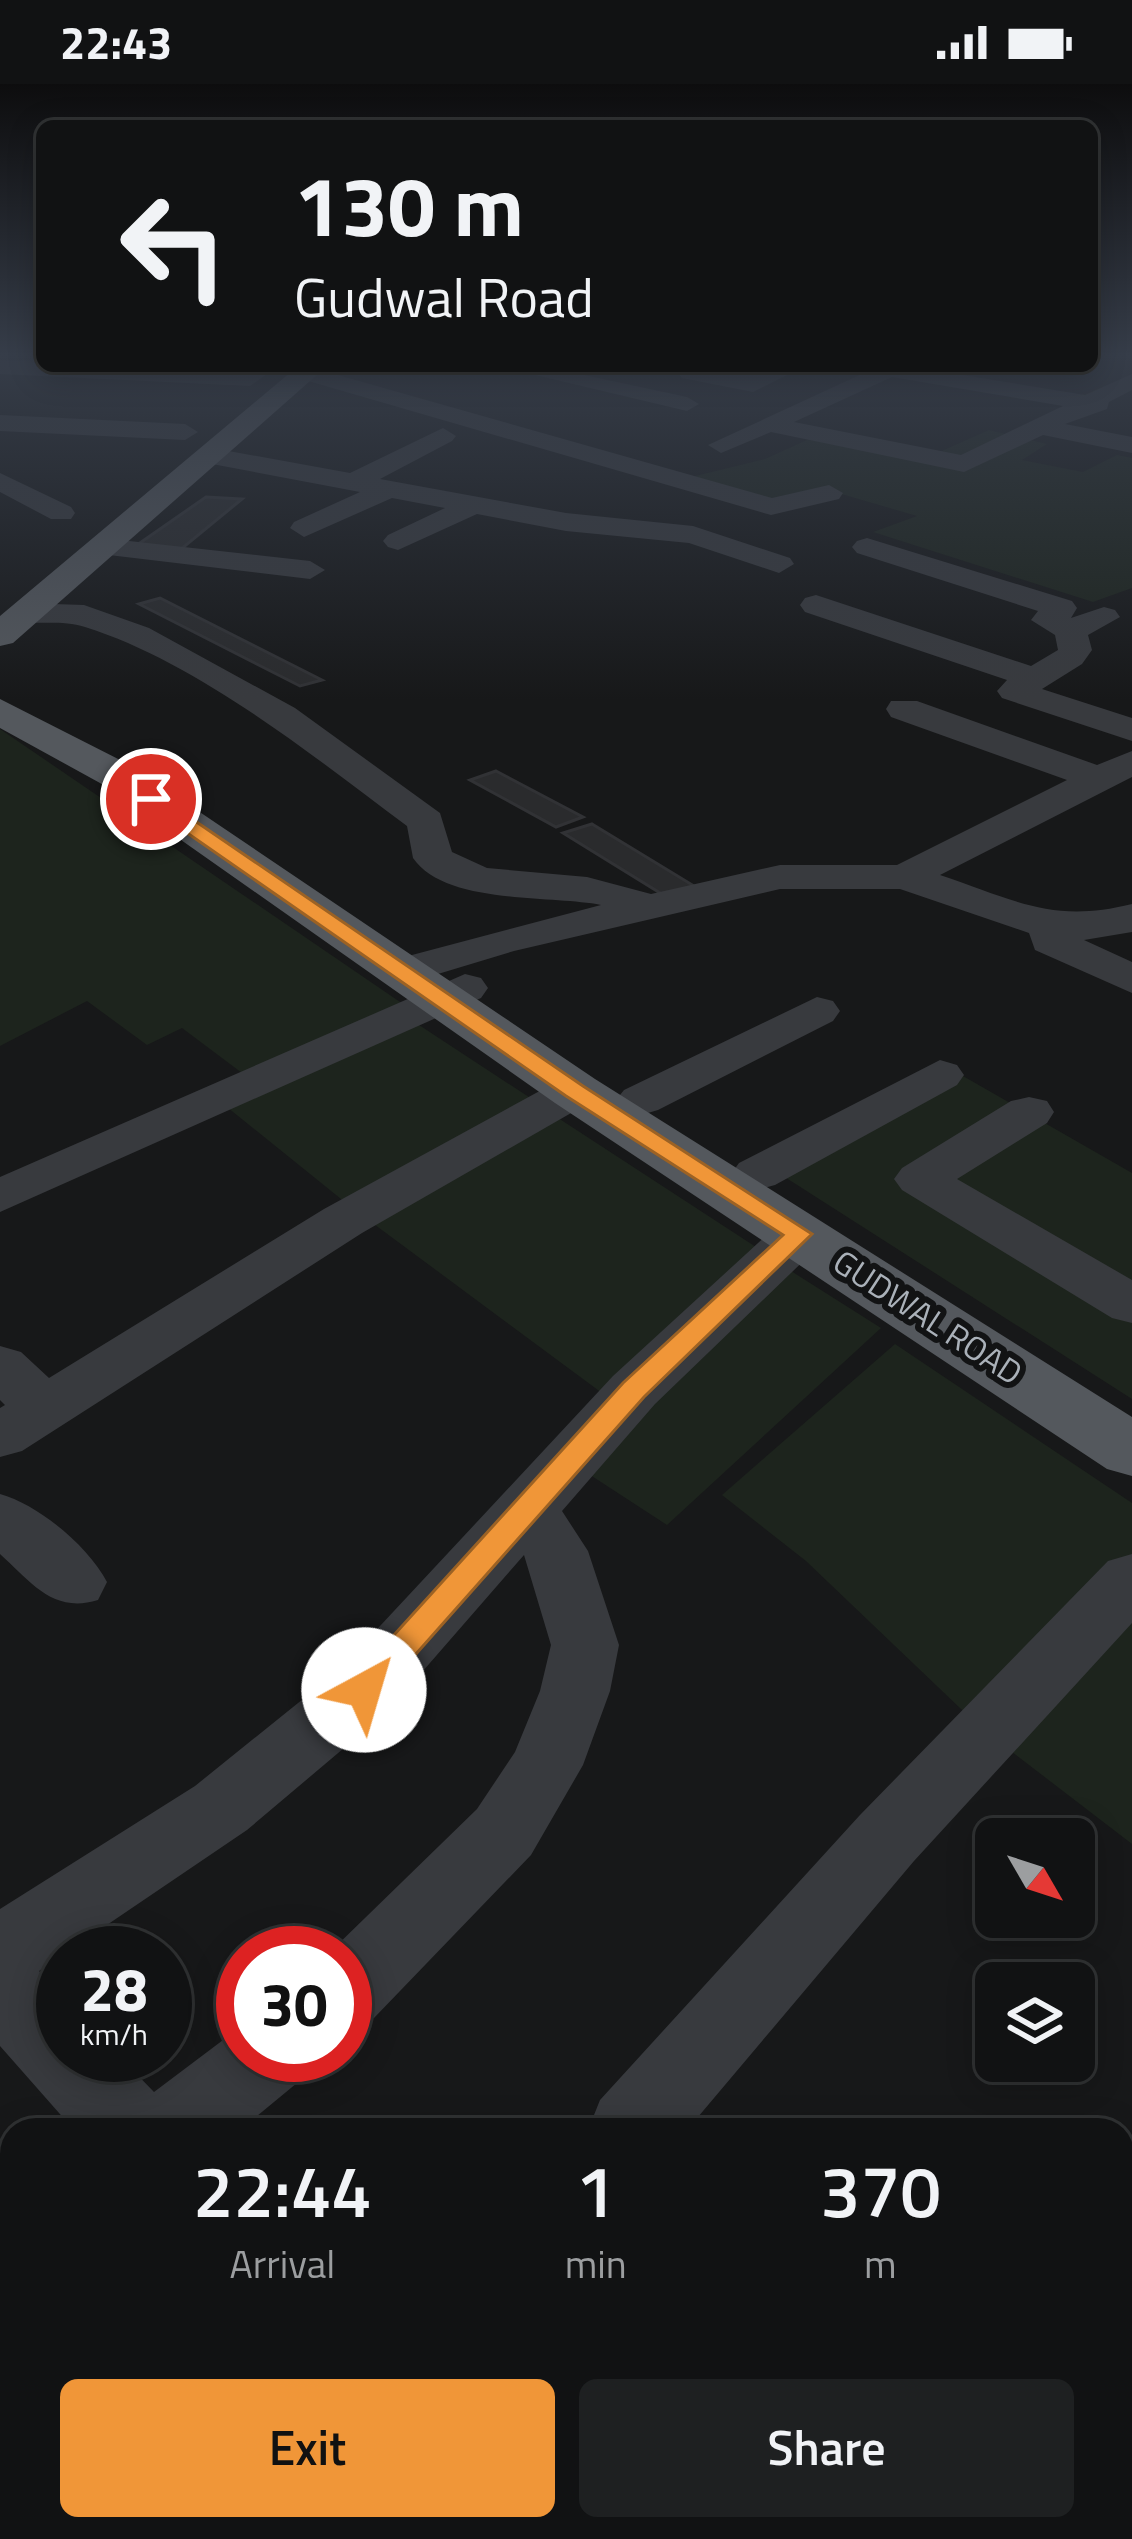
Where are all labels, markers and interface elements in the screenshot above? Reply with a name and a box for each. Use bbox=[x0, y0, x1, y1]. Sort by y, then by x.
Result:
text: 22:43 bbox=[60, 8, 172, 76]
text: 130 m bbox=[294, 141, 524, 269]
icon: left bbox=[96, 168, 252, 324]
text: Gudwal Road bbox=[294, 256, 594, 338]
pin bbox=[100, 748, 202, 850]
icon: arrive bbox=[118, 766, 184, 832]
street label: GUDWAL ROAD bbox=[824, 1237, 1032, 1397]
position arrow bbox=[301, 1627, 427, 1753]
north arrow bbox=[975, 1818, 1095, 1938]
map controls bbox=[975, 1818, 1095, 2082]
speed limit sign: 30 bbox=[216, 1926, 372, 2082]
text: 28 bbox=[80, 1943, 148, 2034]
button: layers bbox=[975, 1962, 1095, 2082]
text: km/h bbox=[80, 2011, 148, 2057]
text: 22:44 bbox=[193, 2135, 372, 2245]
text: 1 bbox=[576, 2135, 616, 2245]
text: 370 bbox=[820, 2135, 941, 2245]
text: Arrival bbox=[229, 2234, 335, 2293]
text: min bbox=[565, 2234, 627, 2293]
text: m bbox=[864, 2234, 897, 2293]
button: Exit bbox=[60, 2379, 555, 2517]
button: Share bbox=[579, 2379, 1074, 2517]

